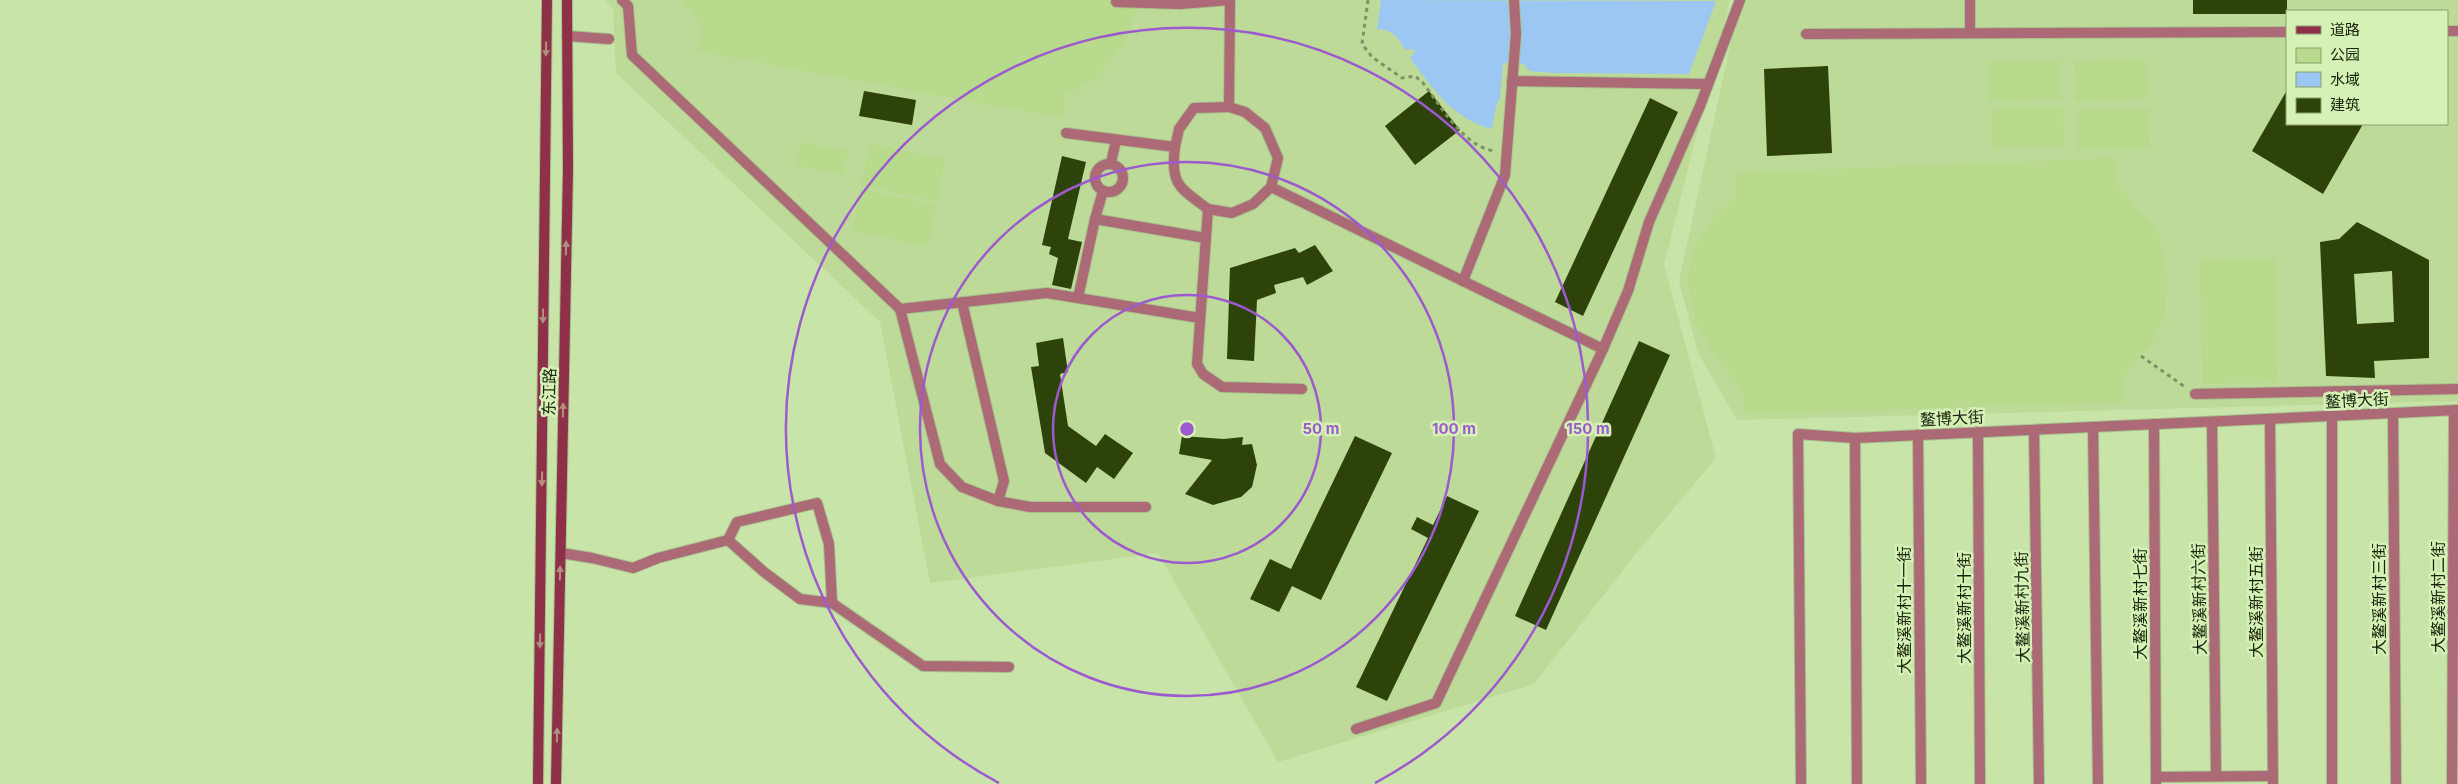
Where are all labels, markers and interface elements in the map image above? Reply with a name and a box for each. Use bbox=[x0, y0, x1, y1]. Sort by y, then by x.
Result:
legend bbox=[2286, 10, 2448, 125]
text: 道路 bbox=[2330, 20, 2360, 39]
one-way arrow bbox=[542, 41, 550, 57]
text: 公园 bbox=[2330, 45, 2360, 64]
text: 水域 bbox=[2330, 70, 2360, 89]
text: 建筑 bbox=[2330, 95, 2360, 114]
one-way arrow bbox=[563, 240, 571, 256]
one-way arrow bbox=[539, 308, 547, 324]
street label: 东江路 bbox=[539, 368, 559, 416]
street label: 鳌博大街 bbox=[2325, 388, 2389, 412]
one-way arrow bbox=[559, 402, 567, 418]
street label: 鳌博大街 bbox=[1920, 406, 1984, 430]
text: 50 m bbox=[1303, 419, 1339, 438]
text: 100 m bbox=[1432, 419, 1476, 438]
text: 150 m bbox=[1566, 419, 1610, 438]
centre of rings bbox=[1178, 420, 1196, 438]
one-way arrow bbox=[538, 471, 546, 487]
street label: 大鳌溪新村二街 bbox=[2428, 541, 2448, 653]
street label: 大鳌溪新村六街 bbox=[2188, 543, 2210, 655]
street label: 大鳌溪新村三街 bbox=[2369, 543, 2389, 655]
street label: 大鳌溪新村十一街 bbox=[1894, 546, 1914, 674]
street label: 大鳌溪新村五街 bbox=[2246, 546, 2266, 658]
street label: 大鳌溪新村七街 bbox=[2130, 548, 2150, 660]
street label: 大鳌溪新村九街 bbox=[2011, 551, 2033, 663]
street label: 大鳌溪新村十街 bbox=[1954, 552, 1974, 664]
one-way arrow bbox=[556, 565, 564, 581]
one-way arrow bbox=[536, 633, 544, 649]
one-way arrow bbox=[553, 727, 561, 743]

